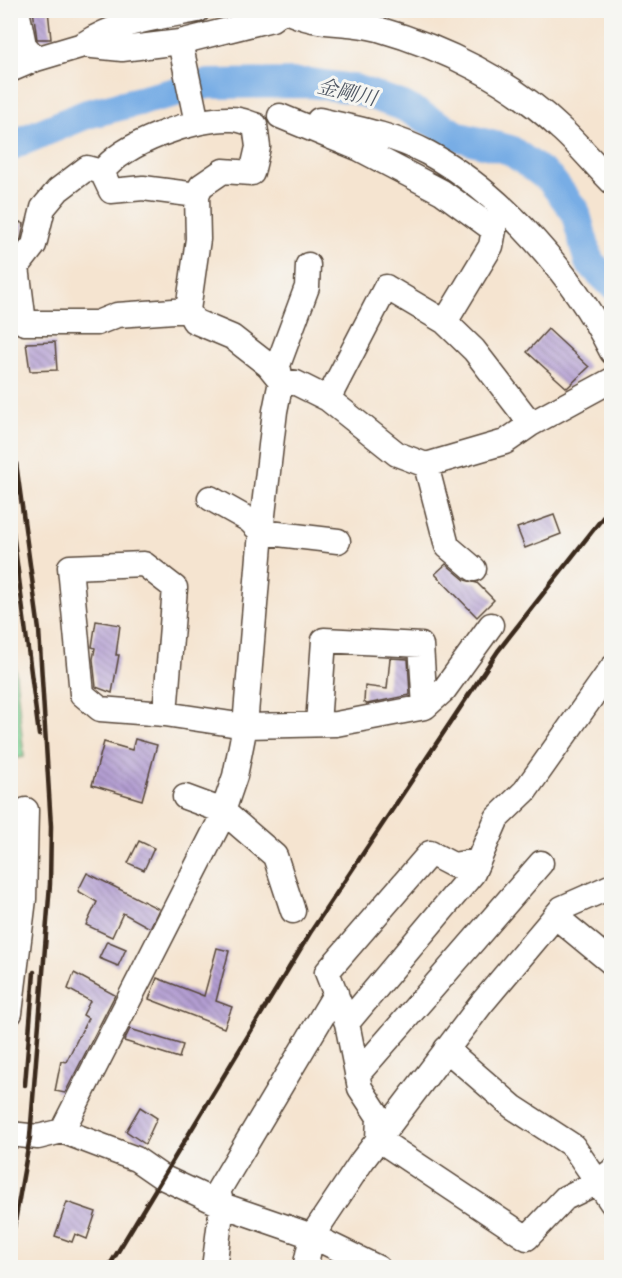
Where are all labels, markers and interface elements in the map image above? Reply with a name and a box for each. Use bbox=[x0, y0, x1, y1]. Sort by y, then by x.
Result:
water label: 金剛川 bbox=[315, 75, 381, 111]

